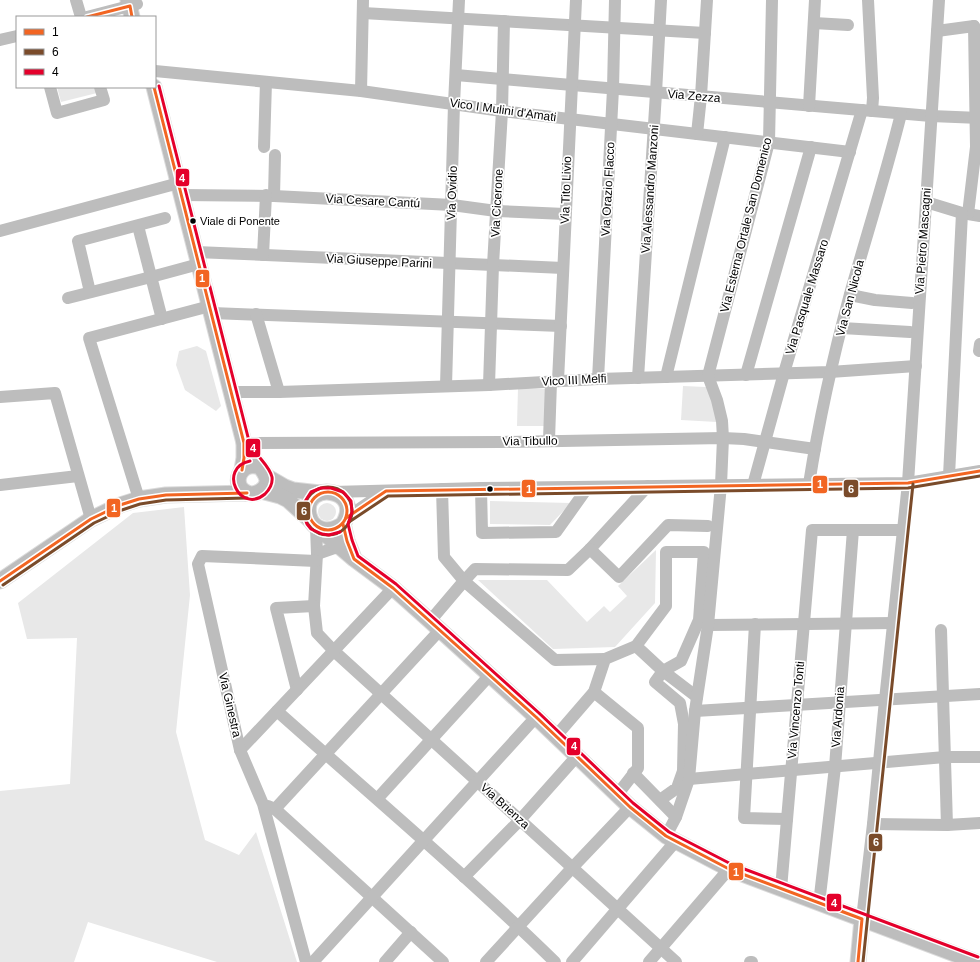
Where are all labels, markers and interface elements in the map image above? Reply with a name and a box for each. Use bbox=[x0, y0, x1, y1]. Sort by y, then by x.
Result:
legend bbox=[16, 16, 156, 88]
text: 1 bbox=[52, 25, 59, 39]
text: 6 bbox=[52, 45, 59, 59]
text: 4 bbox=[52, 65, 59, 79]
street label: Via Zezza bbox=[667, 87, 721, 105]
street label: Vico I Mulini d'Amati bbox=[449, 96, 557, 124]
street label: Via Alessandro Manzoni bbox=[639, 124, 661, 254]
street label: Via Esterna Ortale San Domenico bbox=[717, 136, 775, 314]
street label: Via Orazio Flacco bbox=[599, 141, 617, 237]
street label: Via Tito Livio bbox=[558, 156, 574, 224]
street label: Via Ovidio bbox=[444, 165, 460, 220]
line badge: 4 bbox=[175, 168, 190, 187]
street label: Via Cicerone bbox=[488, 168, 506, 238]
text: 4 bbox=[179, 172, 186, 184]
street label: Via Pietro Mascagni bbox=[912, 187, 934, 295]
street label: Via Cesare Cantú bbox=[325, 192, 421, 210]
place label: Viale di Ponente bbox=[200, 215, 280, 227]
marker: Viale di Ponente bbox=[188, 216, 198, 226]
street label: Via Pasquale Massaro bbox=[783, 237, 831, 356]
street label: Via Giuseppe Parini bbox=[326, 251, 432, 271]
street label: Via San Nicola bbox=[833, 258, 867, 338]
line badge: 1 bbox=[195, 269, 210, 288]
text: 1 bbox=[199, 272, 205, 284]
street label: Vico III Melfi bbox=[541, 371, 607, 389]
street label: Via Tibullo bbox=[502, 434, 558, 448]
line badge: 4 bbox=[245, 438, 261, 458]
text: 4 bbox=[250, 442, 257, 454]
line badge: 1 bbox=[812, 475, 828, 494]
text: 1 bbox=[817, 478, 823, 490]
line badge: 1 bbox=[521, 479, 536, 498]
line badge: 6 bbox=[843, 479, 859, 498]
text: 1 bbox=[526, 483, 532, 495]
text: 6 bbox=[848, 483, 854, 495]
unlabelled marker bbox=[485, 484, 495, 494]
line badge: 1 bbox=[106, 498, 121, 518]
line badge: 6 bbox=[296, 501, 311, 521]
text: 1 bbox=[111, 502, 117, 514]
text: 6 bbox=[301, 505, 307, 517]
street label: Via Vincenzo Tonti bbox=[785, 661, 807, 759]
street label: Via Ginestra bbox=[216, 671, 244, 739]
street label: Via Ardonia bbox=[829, 686, 847, 748]
line badge: 4 bbox=[566, 737, 581, 756]
text: 4 bbox=[571, 740, 578, 752]
street label: Via Brienza bbox=[478, 780, 533, 832]
line badge: 6 bbox=[868, 833, 883, 852]
text: 6 bbox=[873, 836, 879, 848]
line badge: 1 bbox=[728, 862, 744, 881]
text: 1 bbox=[733, 866, 739, 878]
line badge: 4 bbox=[826, 893, 842, 912]
text: 4 bbox=[831, 897, 838, 909]

